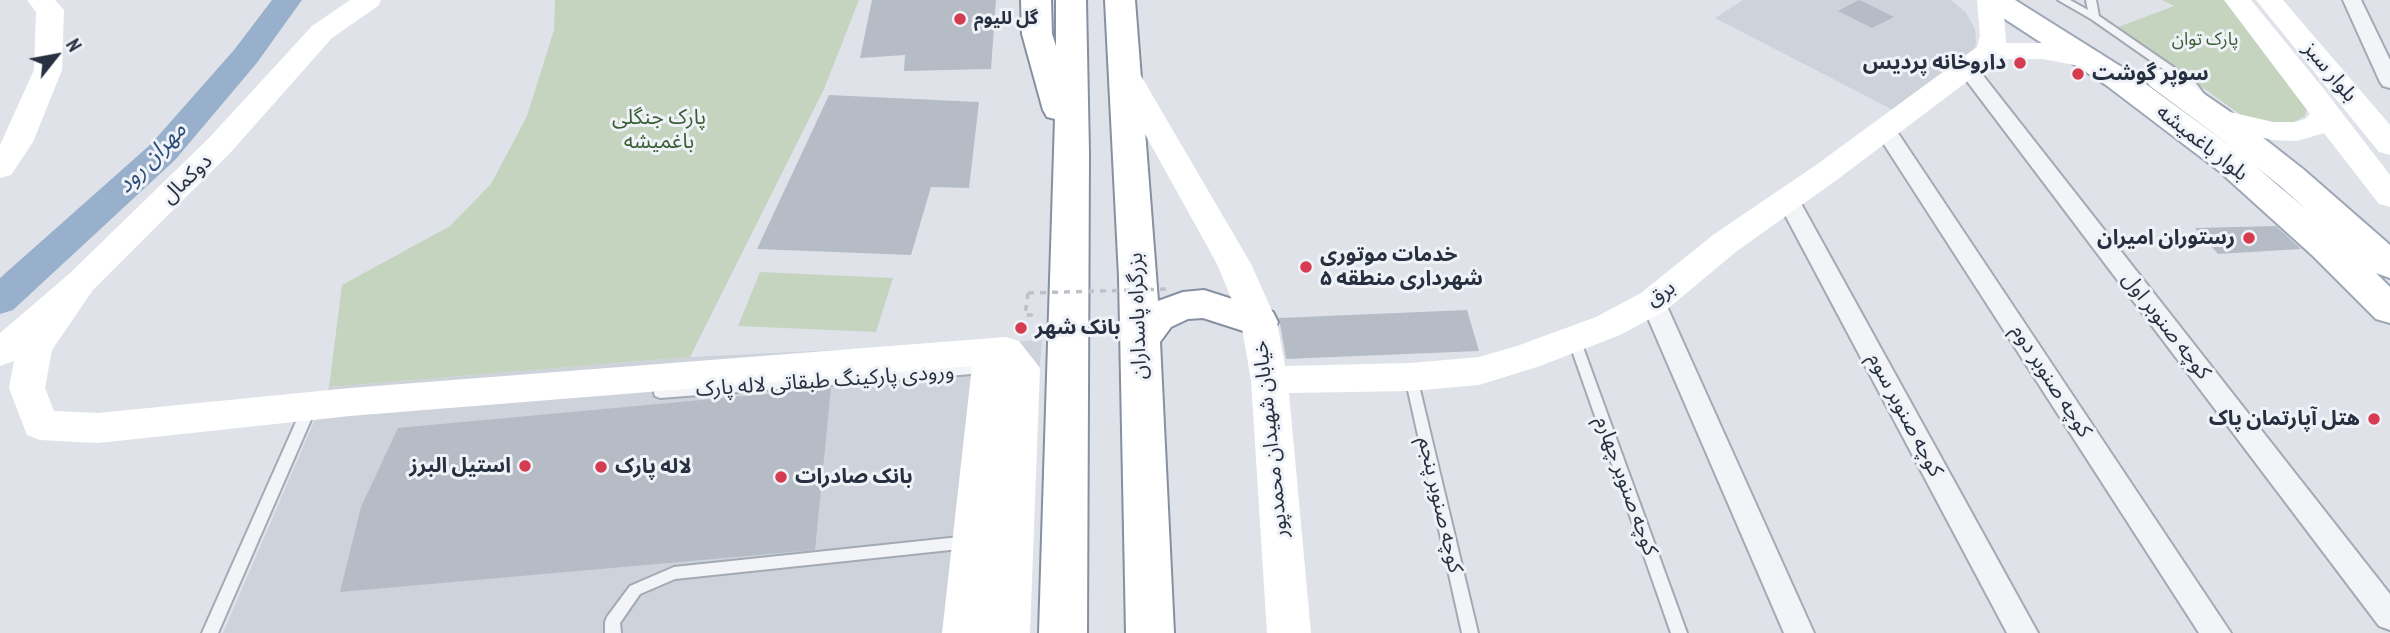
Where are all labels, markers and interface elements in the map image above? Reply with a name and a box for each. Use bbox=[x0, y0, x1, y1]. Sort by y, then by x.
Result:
place label: گل للیوم bbox=[974, 8, 1038, 30]
marker: گل للیوم bbox=[952, 11, 968, 27]
north arrow bbox=[21, 21, 91, 91]
park label: پارک توان bbox=[2172, 29, 2238, 51]
text: N bbox=[61, 35, 87, 56]
street label: بلوار سبز bbox=[2298, 37, 2362, 107]
place label: داروخانه پردیس bbox=[1863, 50, 2006, 76]
marker: داروخانه پردیس bbox=[2012, 55, 2028, 71]
place label: سوپر گوشت bbox=[2092, 61, 2209, 87]
marker: سوپر گوشت bbox=[2070, 66, 2086, 82]
street label: بلوار باغمیشه bbox=[2151, 99, 2253, 187]
park label: پارک جنگلی باغمیشه bbox=[612, 105, 706, 155]
water label: مهران رود bbox=[111, 117, 193, 199]
street label: دوکمال bbox=[156, 149, 218, 209]
place label: رستوران امیران bbox=[2097, 225, 2235, 251]
marker: رستوران امیران bbox=[2241, 230, 2257, 246]
place label: خدمات موتوری شهرداری منطقه ۵ bbox=[1320, 242, 1483, 292]
street label: بزرگراه پاسداران bbox=[1123, 252, 1153, 380]
marker: خدمات موتوری شهرداری منطقه ۵ bbox=[1298, 259, 1314, 275]
street label: کوچه صنوبر اول bbox=[2116, 267, 2216, 385]
street label: برق bbox=[1642, 275, 1680, 313]
place label: بانک شهر bbox=[1035, 315, 1121, 341]
marker: بانک شهر bbox=[1013, 320, 1029, 336]
street label: کوچه صنوبر دوم bbox=[2005, 320, 2097, 442]
street label: خیابان شهیدان محمدپور bbox=[1248, 339, 1294, 539]
street label: کوچه صنوبر سوم bbox=[1862, 349, 1948, 481]
street label: ورودی پارکینگ طبقاتی لاله پارک bbox=[695, 359, 955, 403]
place label: هتل آپارتمان پاک bbox=[2209, 406, 2360, 432]
marker: هتل آپارتمان پاک bbox=[2366, 411, 2382, 427]
street label: کوچه صنوبر چهارم bbox=[1589, 413, 1663, 559]
street label: کوچه صنوبر پنجم bbox=[1412, 435, 1468, 575]
place label: استیل البرز bbox=[409, 453, 511, 479]
place label: لاله پارک bbox=[615, 454, 692, 480]
marker: استیل البرز bbox=[517, 458, 533, 474]
marker: لاله پارک bbox=[593, 459, 609, 475]
place label: بانک صادرات bbox=[795, 464, 913, 490]
marker: بانک صادرات bbox=[773, 469, 789, 485]

